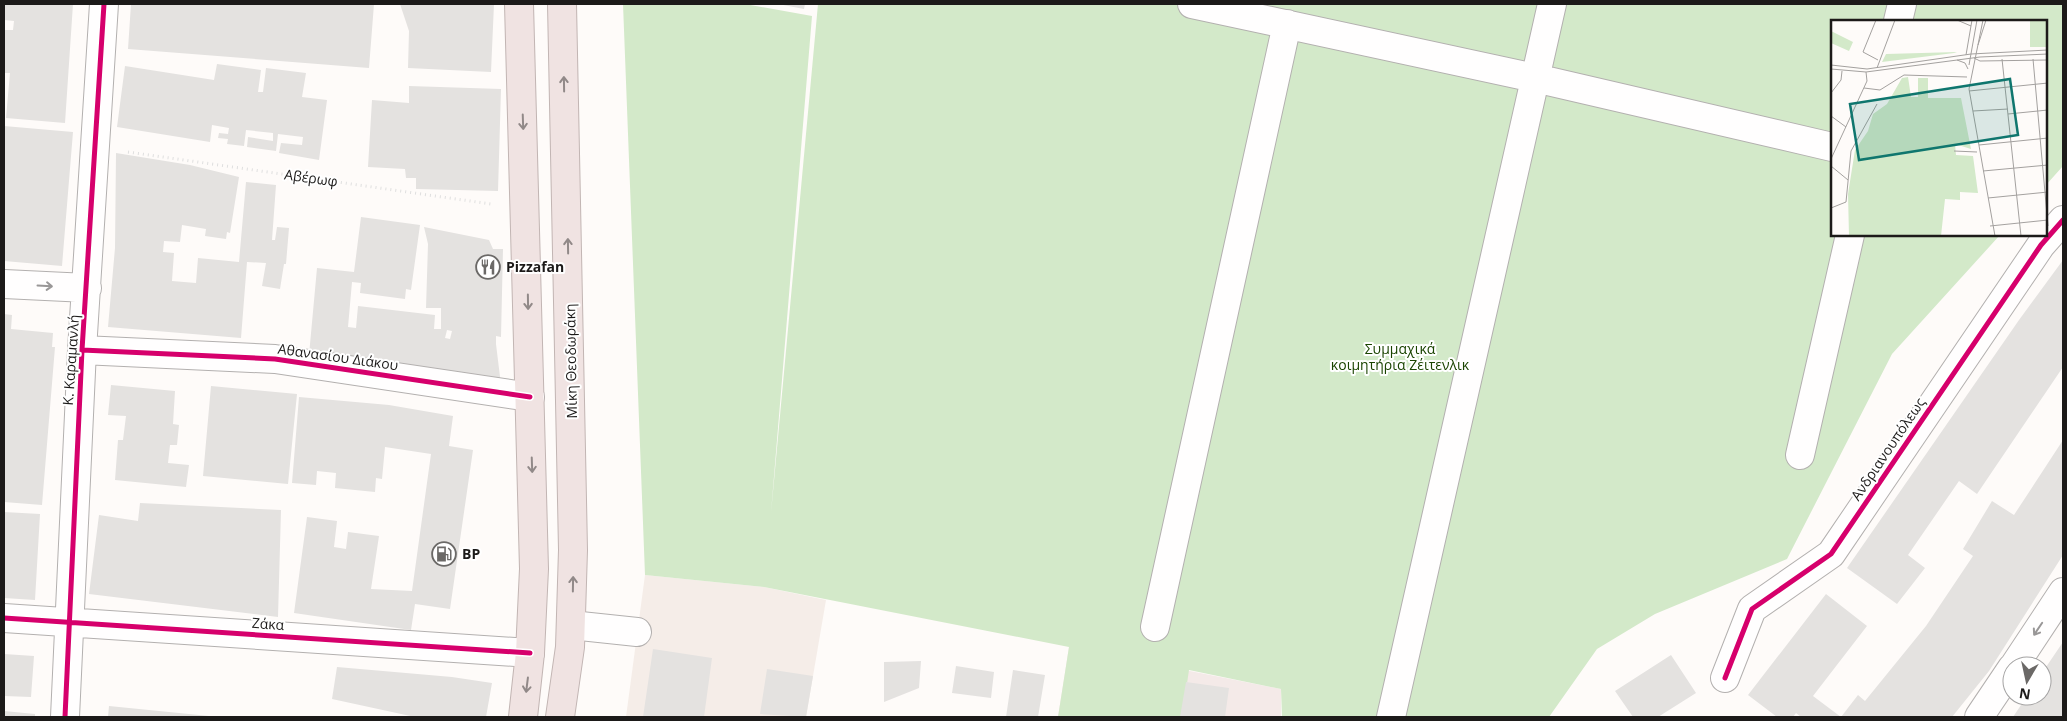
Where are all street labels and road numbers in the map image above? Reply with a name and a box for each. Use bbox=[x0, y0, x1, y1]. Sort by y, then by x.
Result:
street label: Αβέρωφ bbox=[283, 164, 339, 191]
street label: Μίκη Θεοδωράκη bbox=[560, 303, 581, 419]
street label: Κ. Καραμανλή bbox=[58, 314, 83, 406]
street label: Αθανασίου Διάκου bbox=[277, 339, 400, 374]
street label: Ανδριανουπόλεως bbox=[1846, 393, 1929, 504]
street label: Ζάκα bbox=[251, 613, 285, 634]

